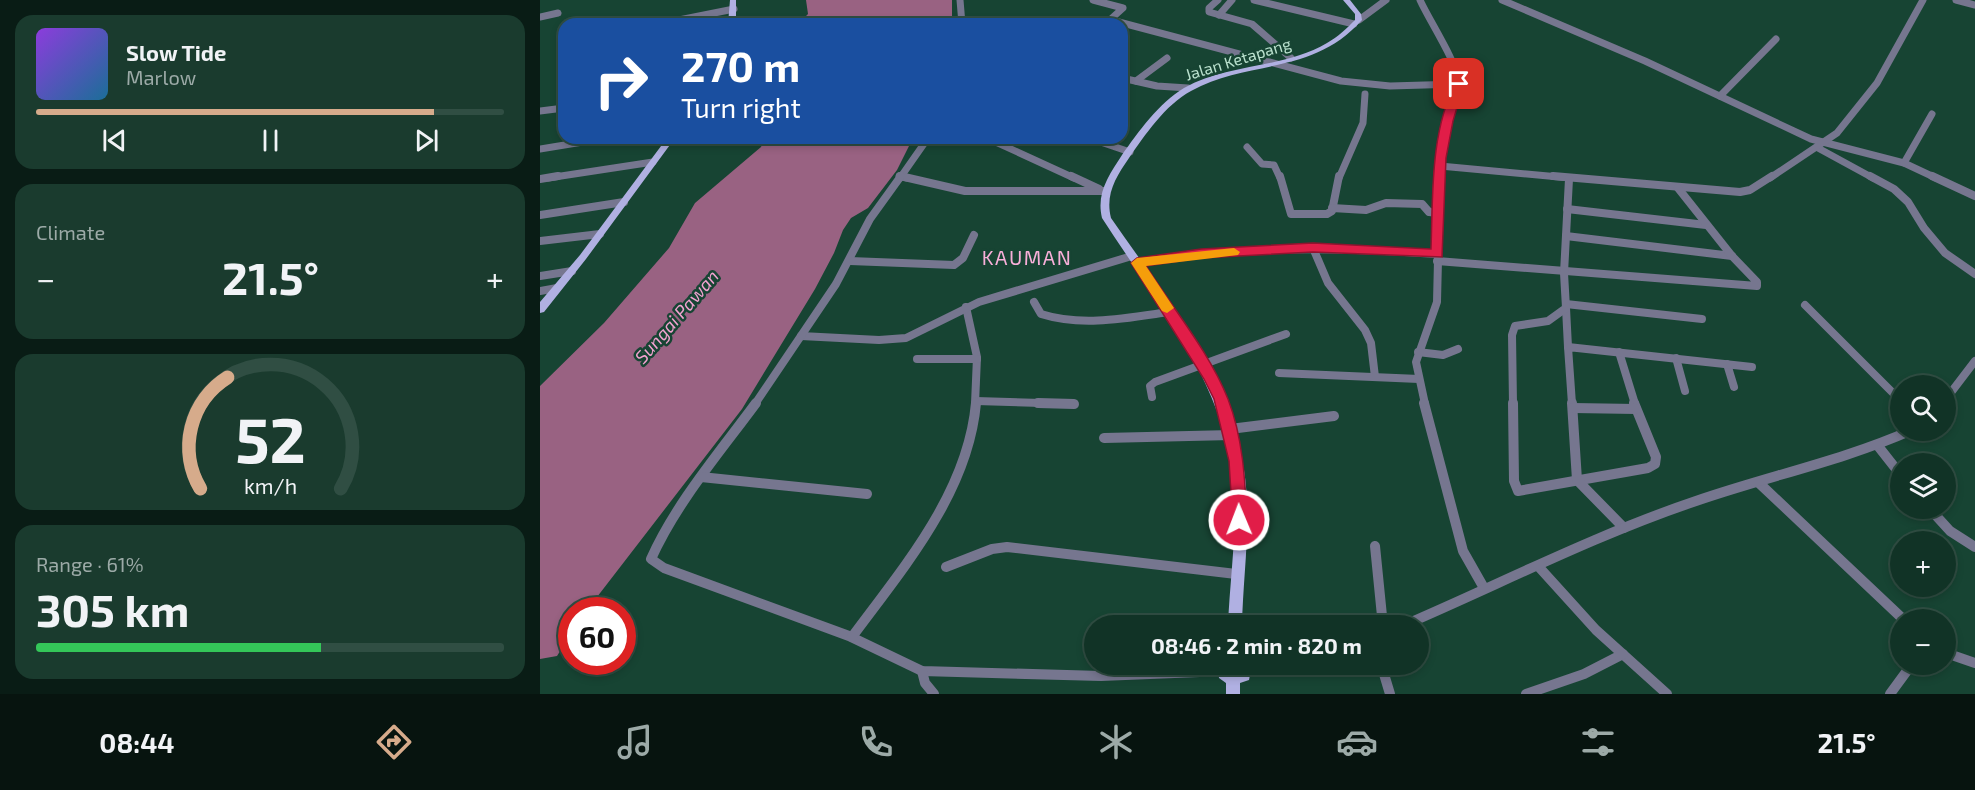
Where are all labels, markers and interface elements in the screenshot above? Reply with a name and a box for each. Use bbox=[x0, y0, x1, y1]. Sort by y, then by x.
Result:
street label: Jalan Ketapang bbox=[1183, 33, 1293, 84]
text: Slow Tide bbox=[126, 39, 226, 65]
text: 270 m bbox=[681, 40, 800, 90]
icon: right bbox=[582, 42, 660, 120]
pin bbox=[1433, 58, 1484, 109]
text: Marlow bbox=[126, 65, 196, 89]
icon: arrive bbox=[1442, 67, 1475, 100]
text: Turn right bbox=[681, 91, 801, 123]
icon: previous bbox=[98, 124, 131, 157]
icon: pause bbox=[254, 124, 287, 157]
icon: next bbox=[410, 124, 443, 157]
text: Climate bbox=[36, 220, 105, 244]
district label: KAUMAN bbox=[982, 245, 1072, 269]
text: 21.5° bbox=[222, 250, 319, 304]
text: − bbox=[36, 258, 55, 298]
text: + bbox=[486, 258, 504, 298]
water label: Sungai Pawan bbox=[630, 265, 723, 368]
map controls bbox=[1890, 375, 1956, 675]
button: search bbox=[1890, 375, 1956, 441]
text: 52 bbox=[235, 401, 305, 476]
button: layers bbox=[1890, 453, 1956, 519]
text: km/h bbox=[243, 473, 297, 498]
position arrow bbox=[1207, 488, 1271, 552]
button: + bbox=[1890, 531, 1956, 597]
text: Range · 61% bbox=[36, 552, 144, 576]
text: 305 km bbox=[36, 582, 189, 636]
speed limit sign: 60 bbox=[558, 597, 636, 675]
button: − bbox=[1890, 609, 1956, 675]
text: 08:46 · 2 min · 820 m bbox=[1151, 632, 1362, 658]
icon: directions bbox=[373, 721, 415, 763]
icon: music bbox=[614, 721, 656, 763]
icon: phone bbox=[855, 721, 897, 763]
icon: climate bbox=[1095, 721, 1137, 763]
icon: car bbox=[1336, 721, 1378, 763]
icon: filters bbox=[1577, 721, 1619, 763]
text: 08:44 bbox=[99, 726, 175, 758]
text: 21.5° bbox=[1817, 726, 1876, 758]

